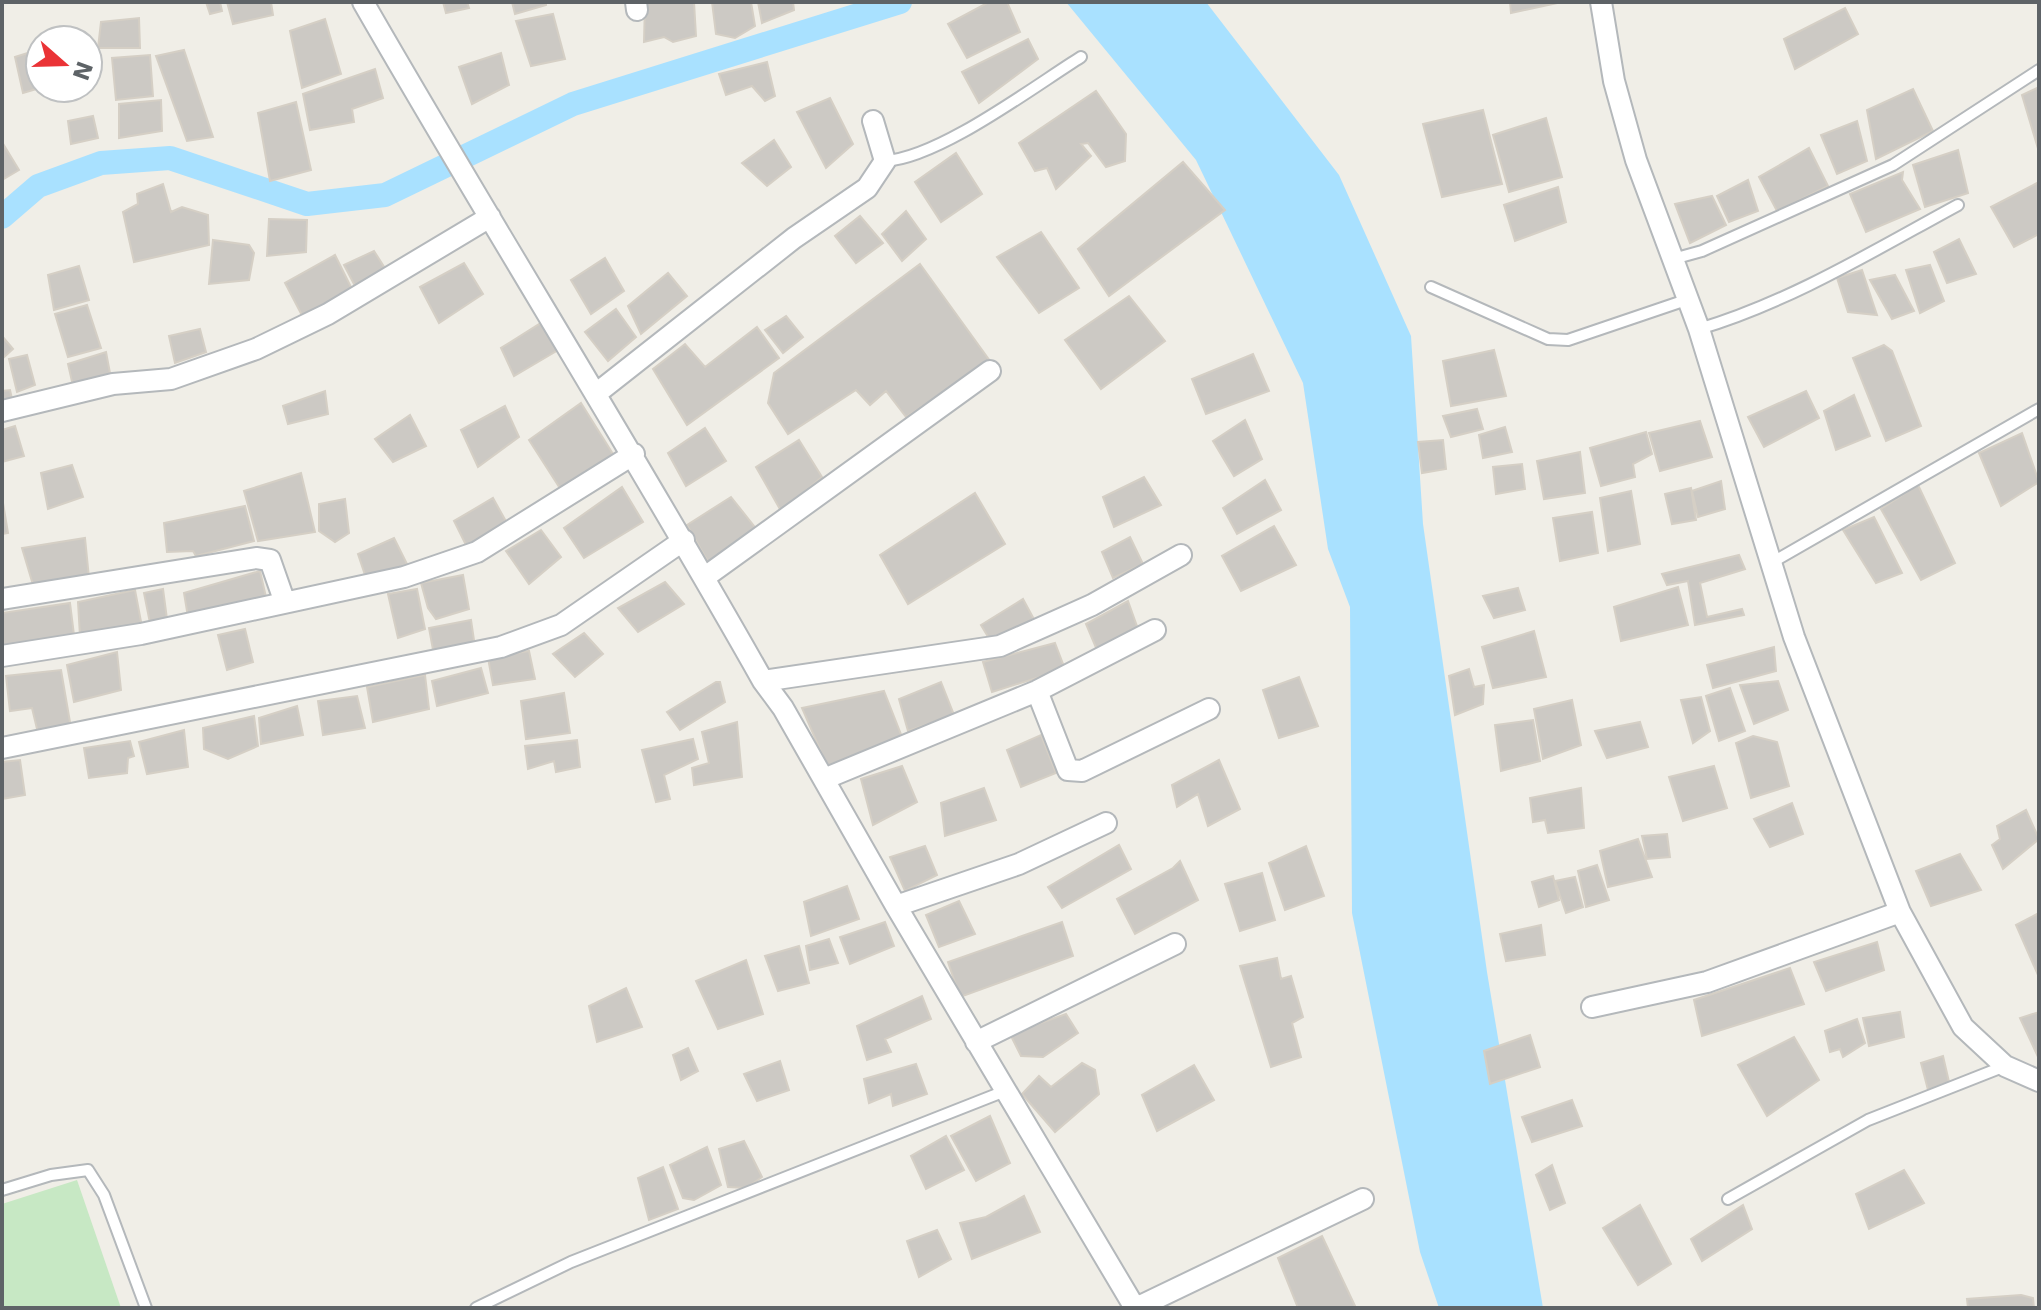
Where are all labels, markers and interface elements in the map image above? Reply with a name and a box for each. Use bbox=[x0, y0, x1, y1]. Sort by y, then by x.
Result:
north arrow bbox=[24, 24, 104, 104]
text: N bbox=[67, 58, 97, 84]

